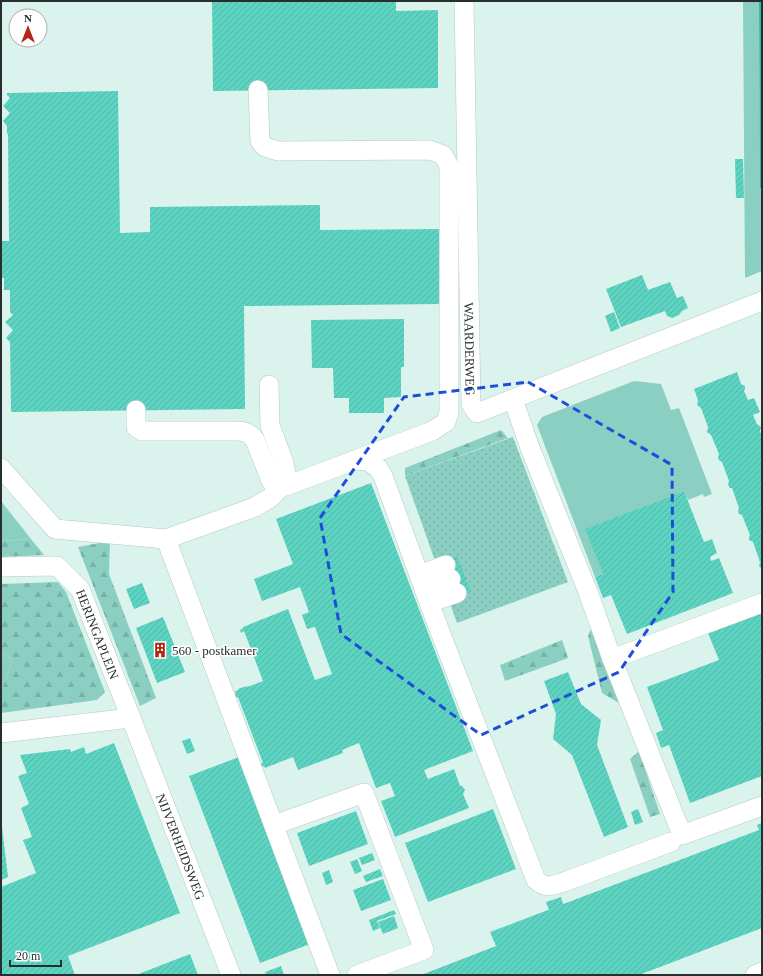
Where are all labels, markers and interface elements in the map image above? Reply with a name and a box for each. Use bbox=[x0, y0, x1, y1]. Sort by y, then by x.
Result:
north arrow bbox=[8, 8, 48, 48]
text: N bbox=[24, 12, 32, 24]
street label: WAARDERWEG bbox=[462, 302, 478, 396]
street label: HERINGAPLEIN bbox=[73, 587, 123, 682]
building icon: 560 - postkamer bbox=[151, 641, 169, 659]
place label: 560 - postkamer bbox=[172, 643, 257, 658]
street label: NIJVERHEIDSWEG bbox=[154, 791, 208, 902]
scale bar bbox=[10, 942, 61, 968]
text: 20 m bbox=[16, 949, 41, 963]

